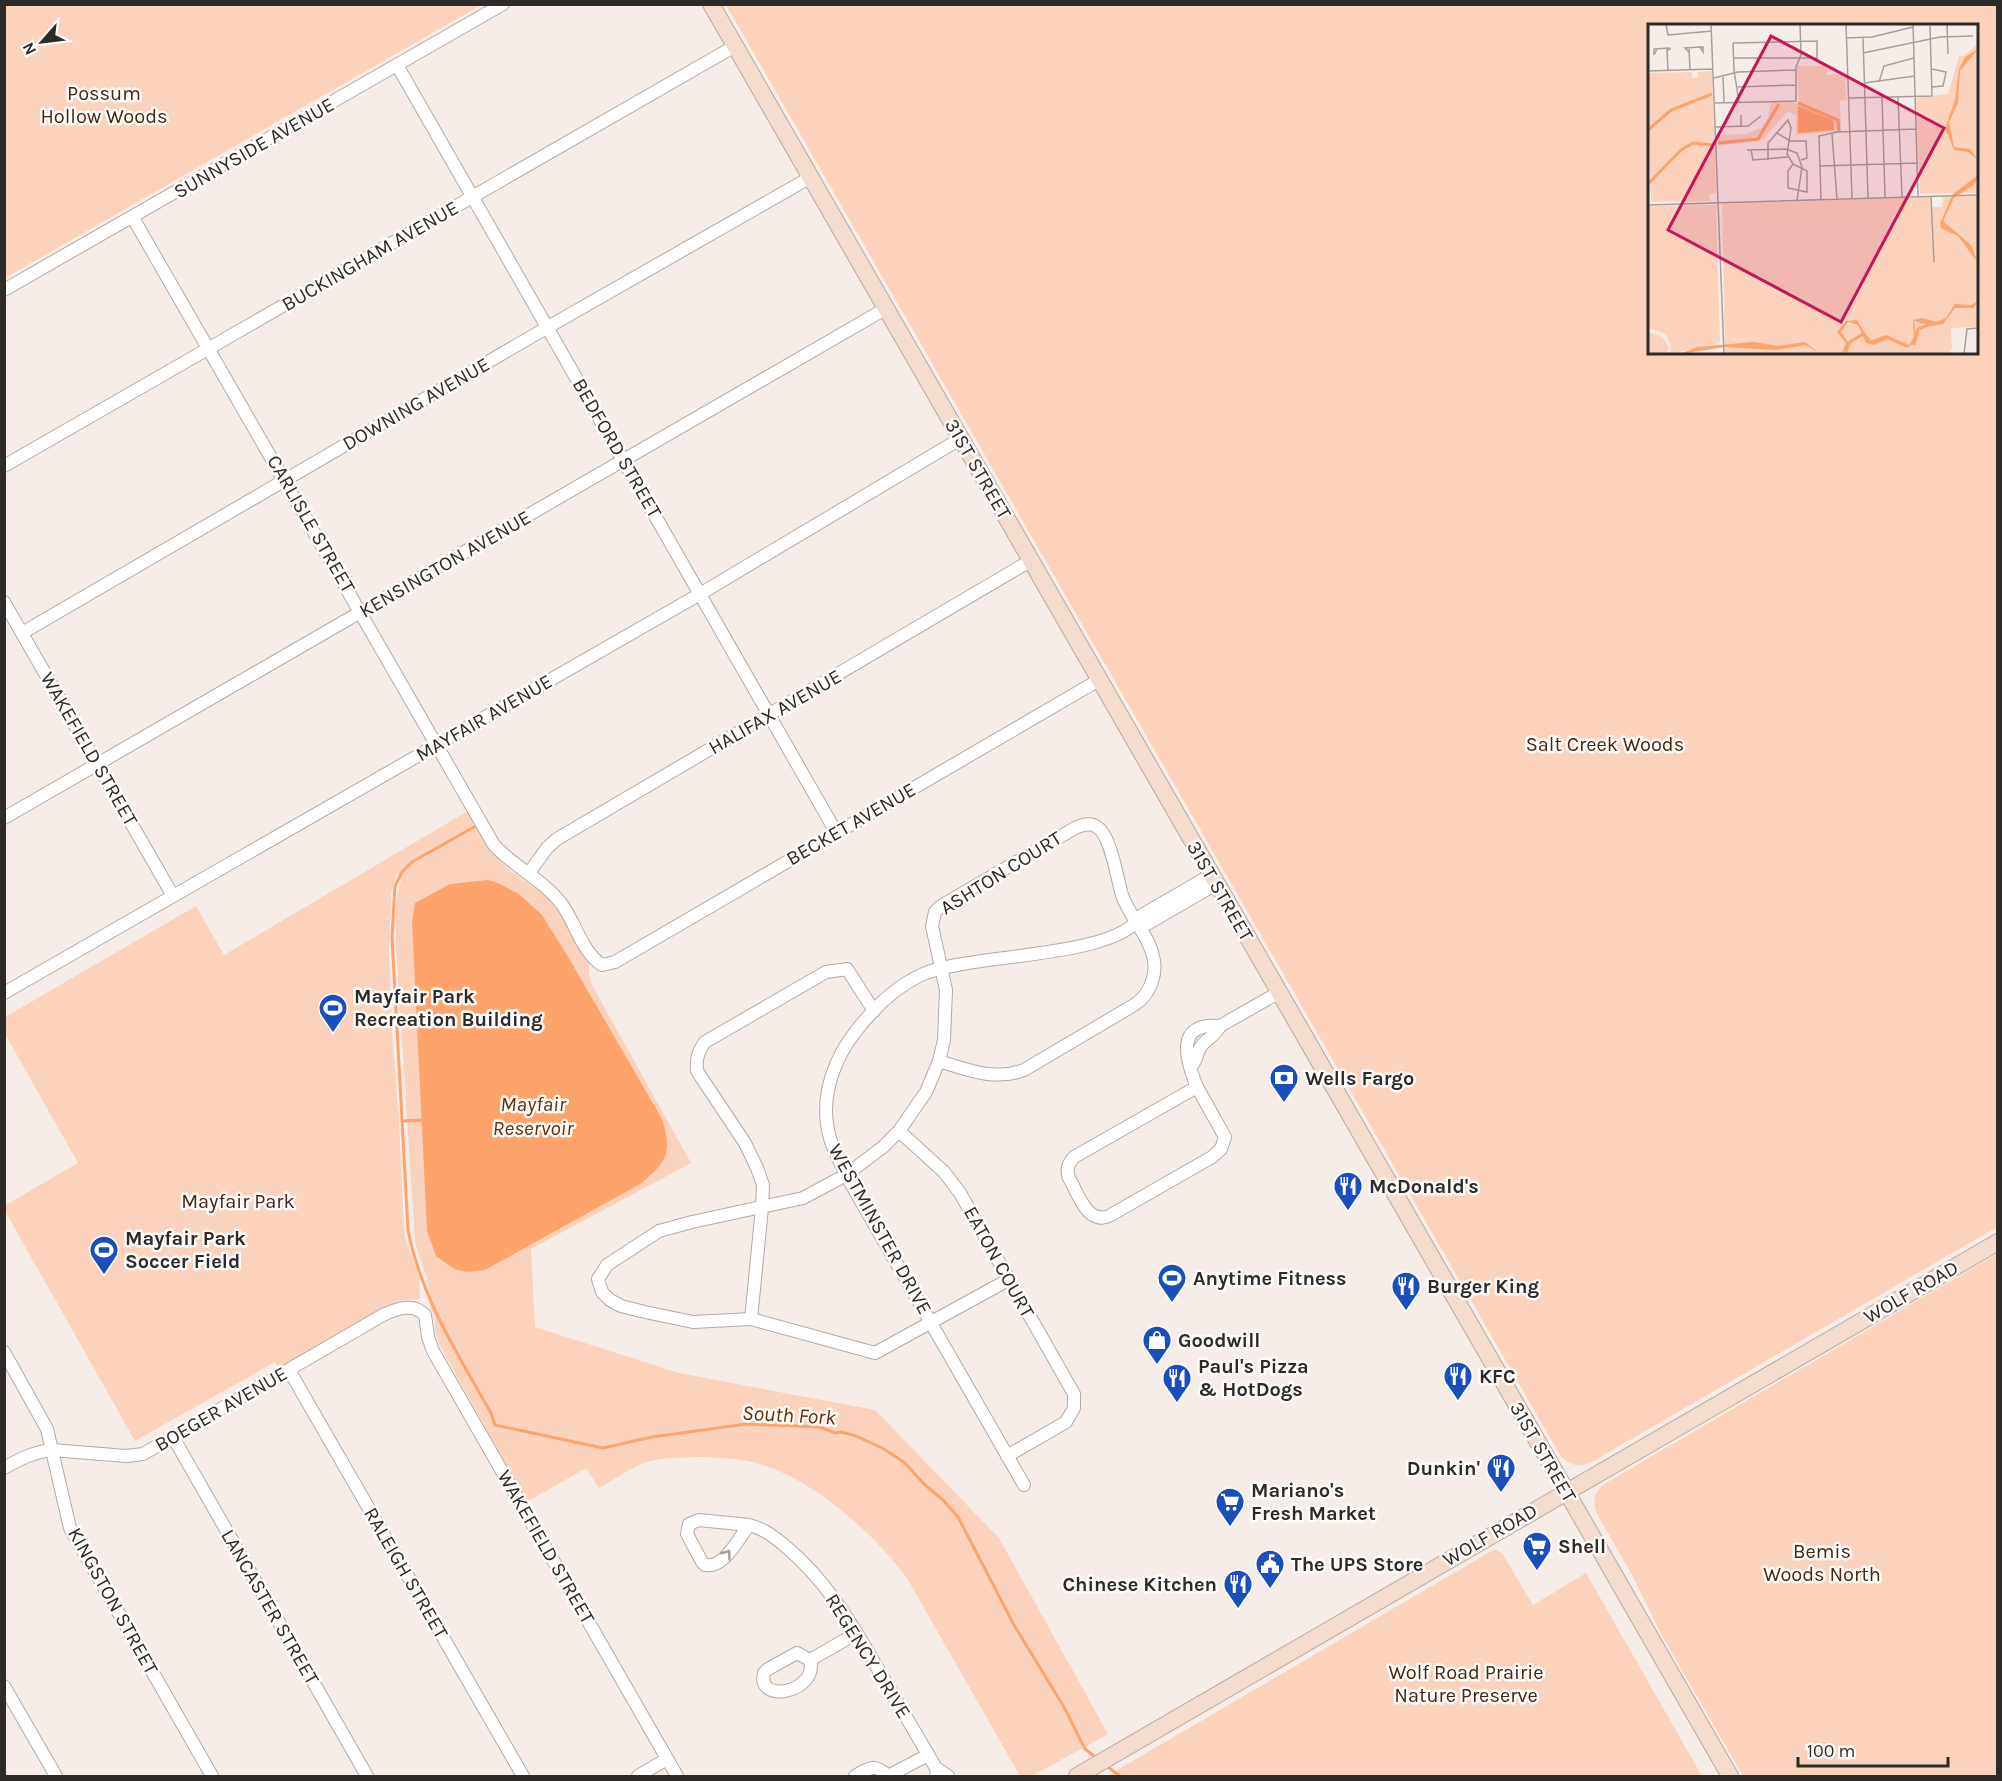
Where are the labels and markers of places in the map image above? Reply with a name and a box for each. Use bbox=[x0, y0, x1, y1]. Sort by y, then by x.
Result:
place label: Mayfair Park Recreation Building bbox=[354, 985, 543, 1031]
sports icon: Mayfair Park Recreation Building bbox=[317, 992, 349, 1034]
bank icon: Wells Fargo bbox=[1268, 1062, 1300, 1104]
place label: Wells Fargo bbox=[1305, 1067, 1414, 1090]
restaurant icon: McDonald's bbox=[1332, 1170, 1364, 1212]
place label: McDonald's bbox=[1369, 1175, 1479, 1198]
place label: Mayfair Park Soccer Field bbox=[125, 1227, 246, 1273]
sports icon: Mayfair Park Soccer Field bbox=[88, 1234, 120, 1276]
sports icon: Anytime Fitness bbox=[1156, 1262, 1188, 1304]
place label: Anytime Fitness bbox=[1193, 1267, 1347, 1290]
restaurant icon: Burger King bbox=[1390, 1270, 1422, 1312]
place label: Burger King bbox=[1427, 1275, 1539, 1298]
shop icon: Goodwill bbox=[1141, 1324, 1173, 1366]
place label: Goodwill bbox=[1178, 1329, 1260, 1352]
place label: Paul's Pizza & HotDogs bbox=[1198, 1355, 1309, 1401]
restaurant icon: KFC bbox=[1442, 1360, 1474, 1402]
restaurant icon: Paul's Pizza & HotDogs bbox=[1161, 1362, 1193, 1404]
place label: KFC bbox=[1479, 1365, 1516, 1388]
restaurant icon: Dunkin' bbox=[1485, 1452, 1517, 1494]
place label: Dunkin' bbox=[1407, 1457, 1480, 1480]
place label: Mariano's Fresh Market bbox=[1251, 1479, 1376, 1525]
supermarket icon: Mariano's Fresh Market bbox=[1214, 1486, 1246, 1528]
supermarket icon: Shell bbox=[1521, 1530, 1553, 1572]
place label: Shell bbox=[1558, 1535, 1606, 1558]
public building icon: The UPS Store bbox=[1254, 1548, 1286, 1590]
place label: The UPS Store bbox=[1291, 1553, 1423, 1576]
restaurant icon: Chinese Kitchen bbox=[1222, 1568, 1254, 1610]
place label: Chinese Kitchen bbox=[1062, 1573, 1217, 1596]

